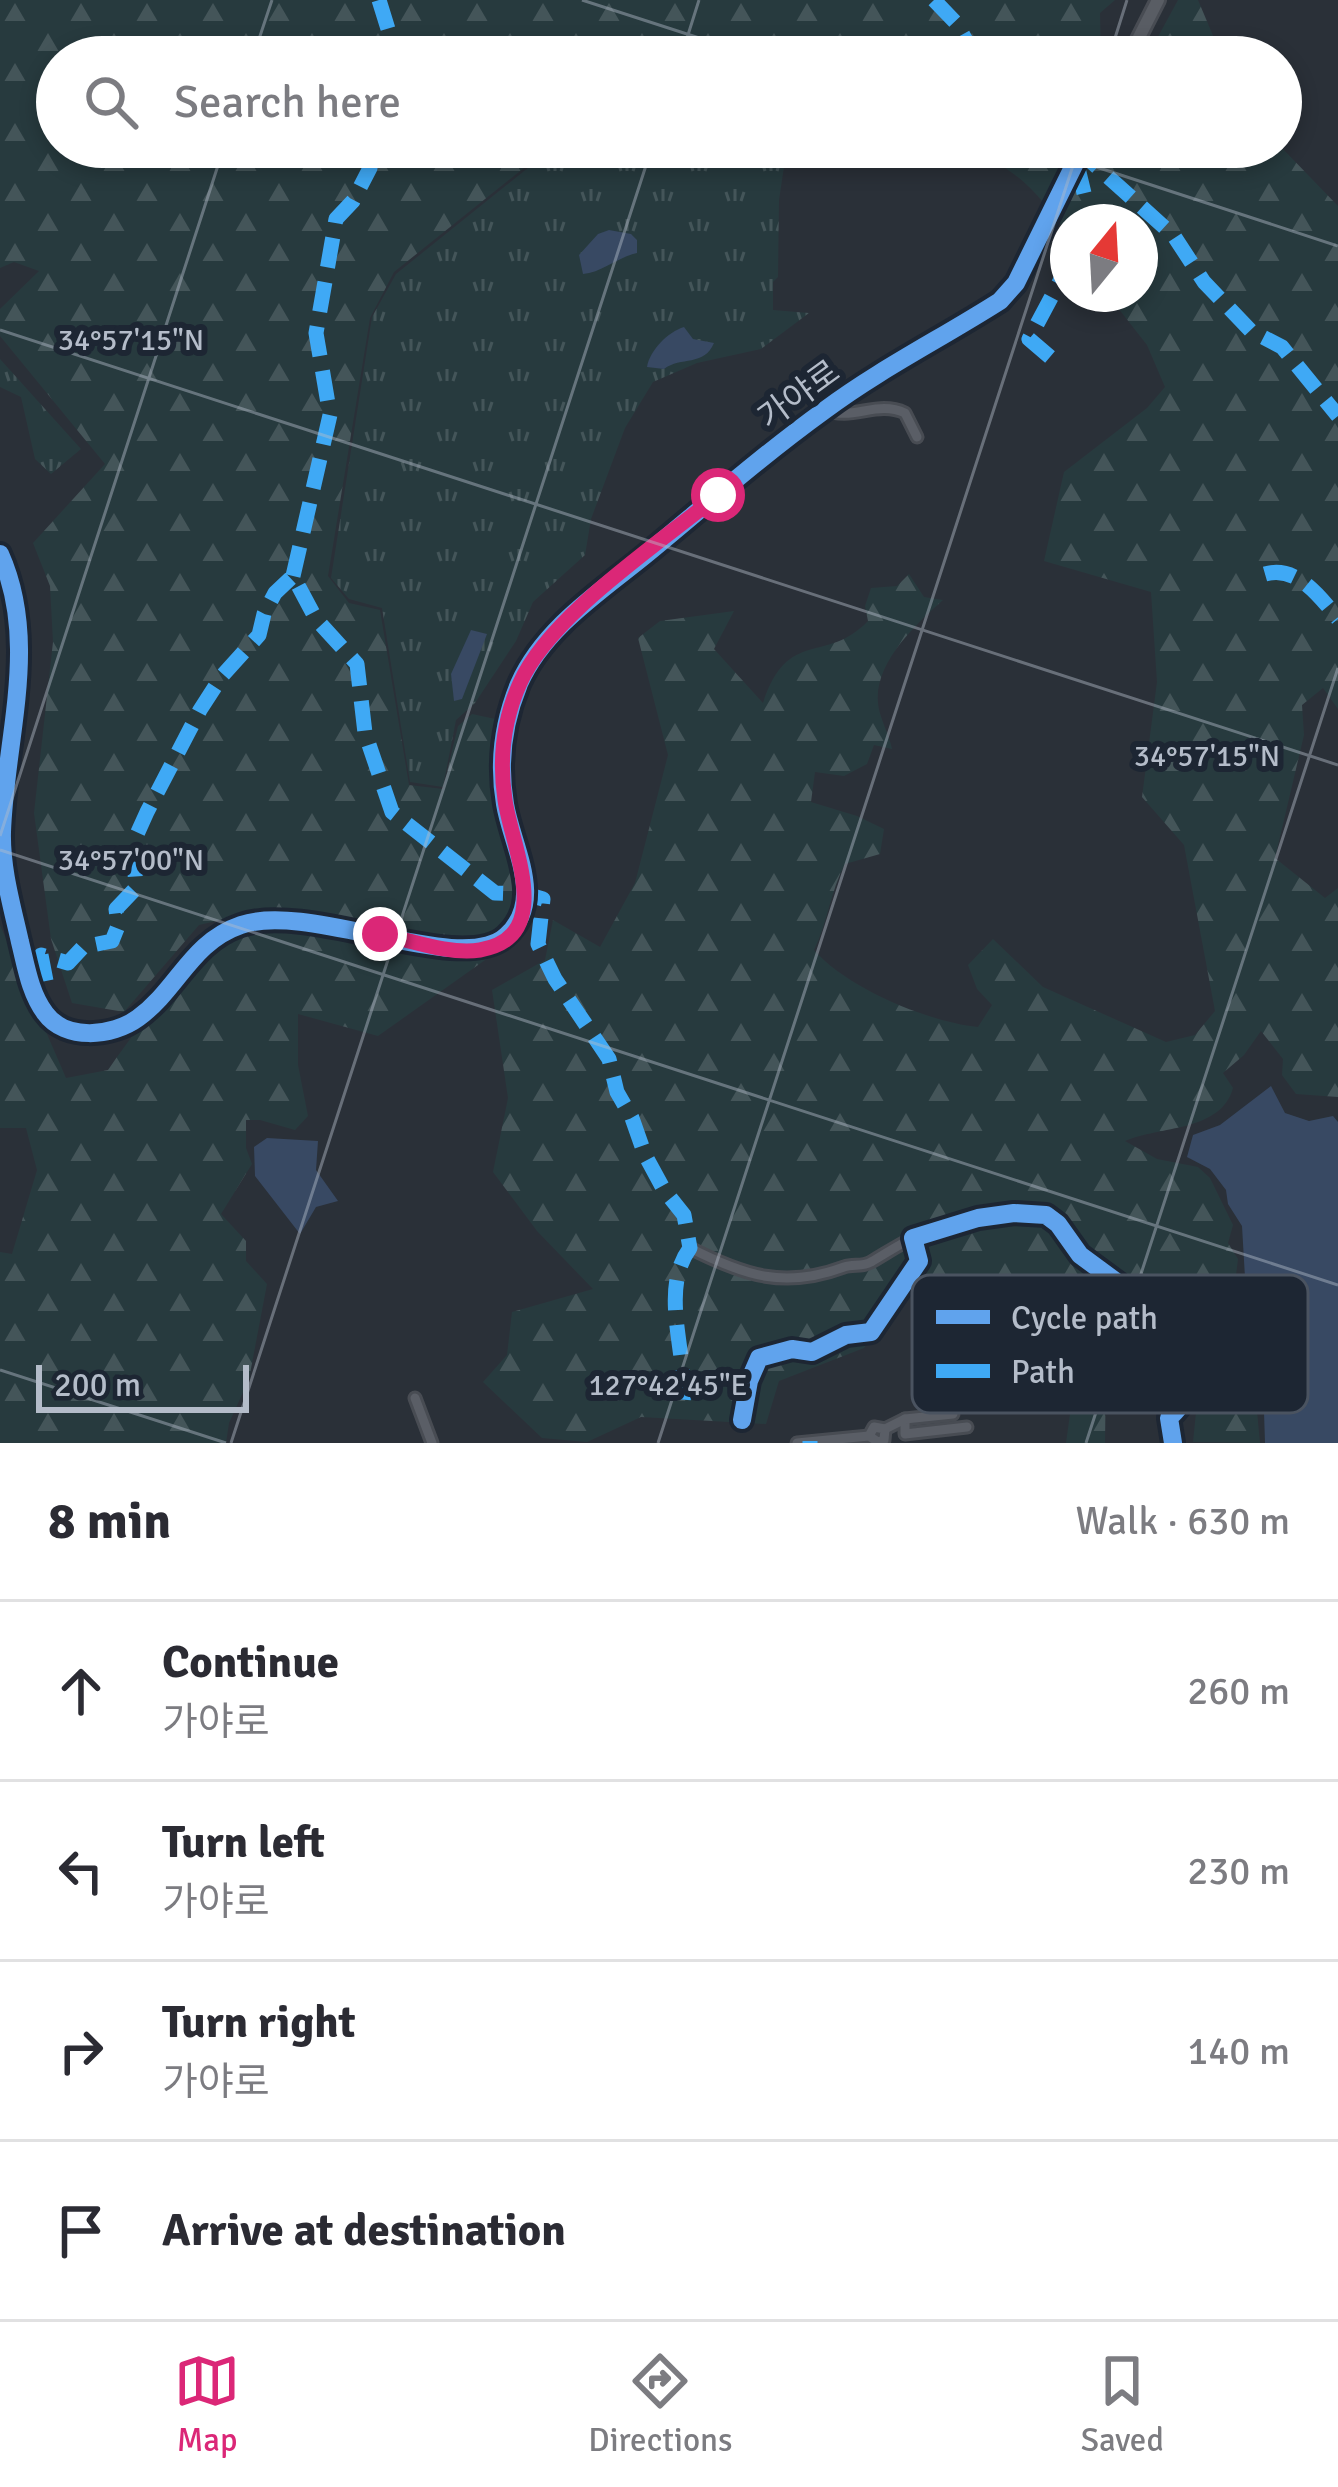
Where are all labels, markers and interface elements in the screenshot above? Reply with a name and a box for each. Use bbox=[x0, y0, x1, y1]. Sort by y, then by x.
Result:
search box bbox=[36, 36, 1302, 168]
icon: search bbox=[78, 69, 144, 135]
text: Search here bbox=[174, 75, 401, 130]
north arrow bbox=[1050, 204, 1158, 312]
text: 34°57'15"N bbox=[58, 322, 204, 359]
street label: 가야로 bbox=[750, 352, 848, 438]
route start bbox=[691, 468, 745, 522]
text: 34°57'15"N bbox=[1134, 738, 1280, 775]
text: 34°57'00"N bbox=[58, 842, 204, 879]
route end bbox=[353, 907, 407, 961]
legend bbox=[912, 1275, 1308, 1413]
text: Cycle path bbox=[1011, 1298, 1158, 1339]
text: Path bbox=[1011, 1352, 1075, 1393]
scale bar bbox=[36, 1359, 249, 1412]
text: 200 m bbox=[54, 1365, 141, 1406]
text: 127°42'45"E bbox=[588, 1367, 748, 1404]
text: 8 min bbox=[48, 1490, 171, 1553]
text: Walk · 630 m bbox=[1076, 1497, 1290, 1545]
text: Continue bbox=[162, 1635, 339, 1690]
icon: ahead bbox=[48, 1658, 114, 1724]
text: 260 m bbox=[1187, 1667, 1290, 1715]
text: 가야로 bbox=[162, 1698, 270, 1746]
text: Turn left bbox=[162, 1815, 325, 1870]
icon: left bbox=[48, 1838, 114, 1904]
text: 230 m bbox=[1187, 1847, 1290, 1895]
text: 가야로 bbox=[162, 1878, 270, 1926]
text: Turn right bbox=[162, 1995, 356, 2050]
icon: right bbox=[48, 2018, 114, 2084]
text: 140 m bbox=[1187, 2027, 1290, 2075]
text: 가야로 bbox=[162, 2058, 270, 2106]
icon: arrive bbox=[48, 2198, 114, 2264]
text: Arrive at destination bbox=[162, 2203, 566, 2258]
tab: Map bbox=[174, 2348, 240, 2461]
tab: Directions bbox=[588, 2348, 733, 2461]
tab: Saved bbox=[1081, 2348, 1164, 2461]

